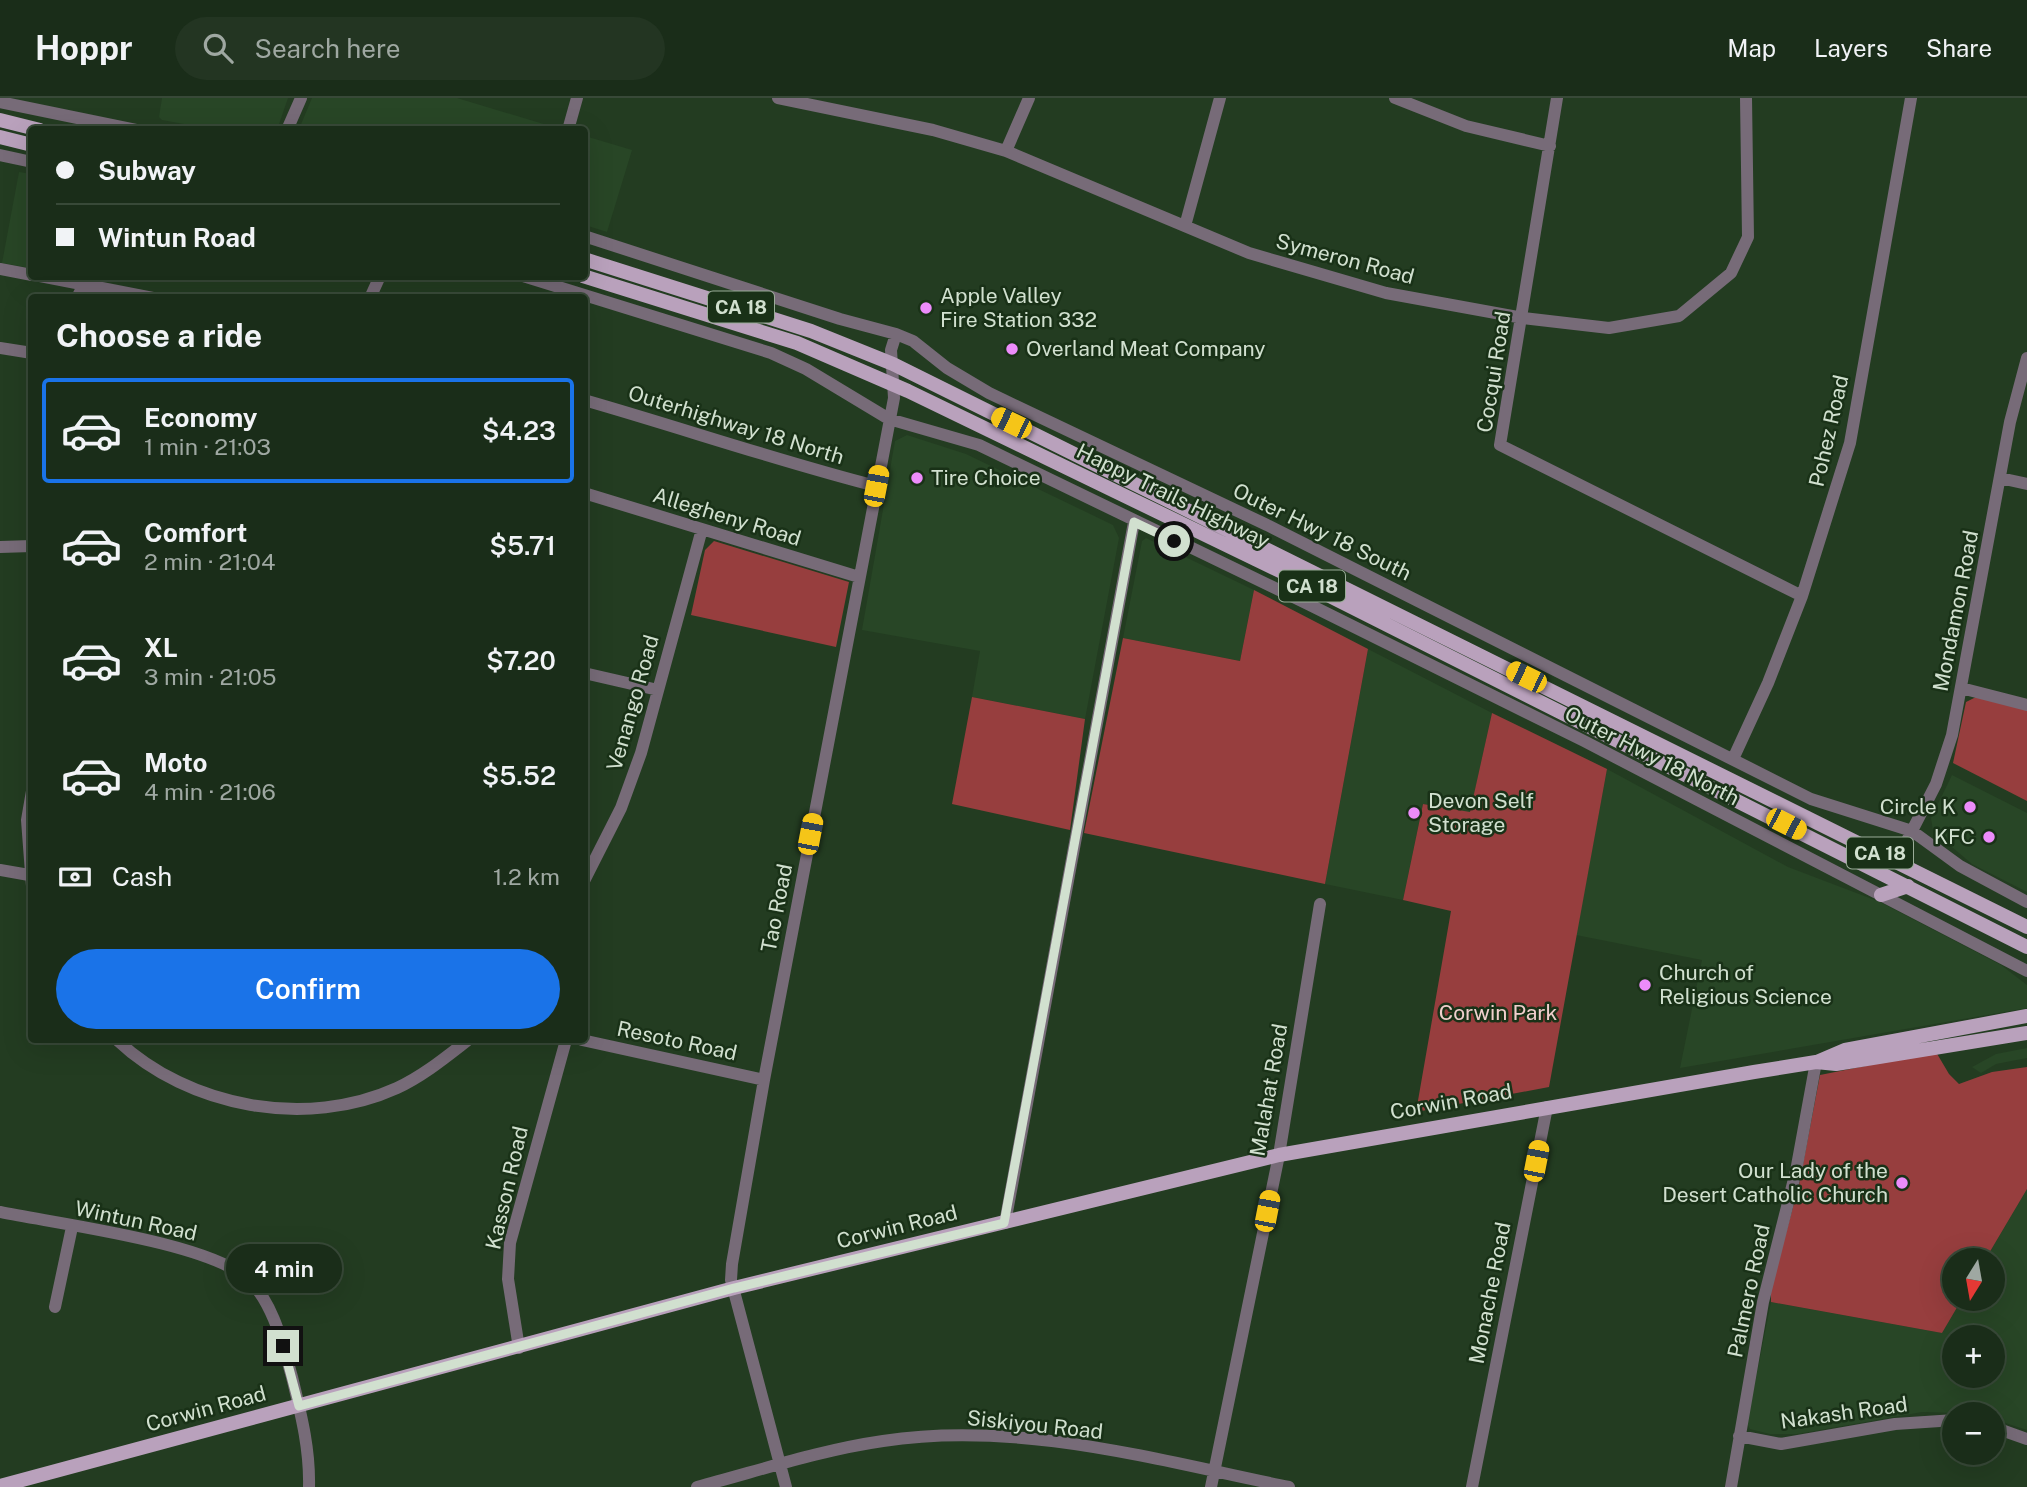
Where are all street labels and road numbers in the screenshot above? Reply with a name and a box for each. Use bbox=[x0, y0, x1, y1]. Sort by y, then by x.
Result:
street label: Symeron Road bbox=[1273, 228, 1417, 289]
road number: CA 18 bbox=[708, 292, 774, 322]
street label: Cocqui Road bbox=[1472, 309, 1515, 434]
street label: Pohez Road bbox=[1804, 373, 1853, 489]
street label: Outerhighway 18 North bbox=[625, 380, 847, 469]
street label: Happy Trails Highway bbox=[1073, 438, 1274, 553]
street label: Outer Hwy 18 South bbox=[1229, 478, 1415, 586]
street label: Allegheny Road bbox=[650, 482, 804, 551]
street label: Mondamon Road bbox=[1928, 528, 1983, 694]
road number: CA 18 bbox=[1279, 570, 1345, 601]
street label: Venango Road bbox=[601, 632, 664, 774]
street label: Outer Hwy 18 North bbox=[1561, 701, 1744, 810]
road number: CA 18 bbox=[1847, 838, 1913, 868]
street label: Tao Road bbox=[756, 862, 797, 954]
street label: Resoto Road bbox=[615, 1016, 739, 1065]
street label: Malahat Road bbox=[1245, 1022, 1292, 1158]
street label: Corwin Road bbox=[1388, 1078, 1514, 1125]
street label: Kasson Road bbox=[480, 1124, 533, 1252]
street label: Wintun Road bbox=[73, 1195, 200, 1246]
street label: Corwin Road bbox=[834, 1199, 960, 1254]
street label: Monache Road bbox=[1464, 1220, 1516, 1366]
street label: Palmero Road bbox=[1722, 1222, 1775, 1360]
street label: Corwin Road bbox=[143, 1380, 269, 1437]
street label: Nakash Road bbox=[1779, 1391, 1909, 1434]
street label: Siskiyou Road bbox=[966, 1405, 1104, 1444]

